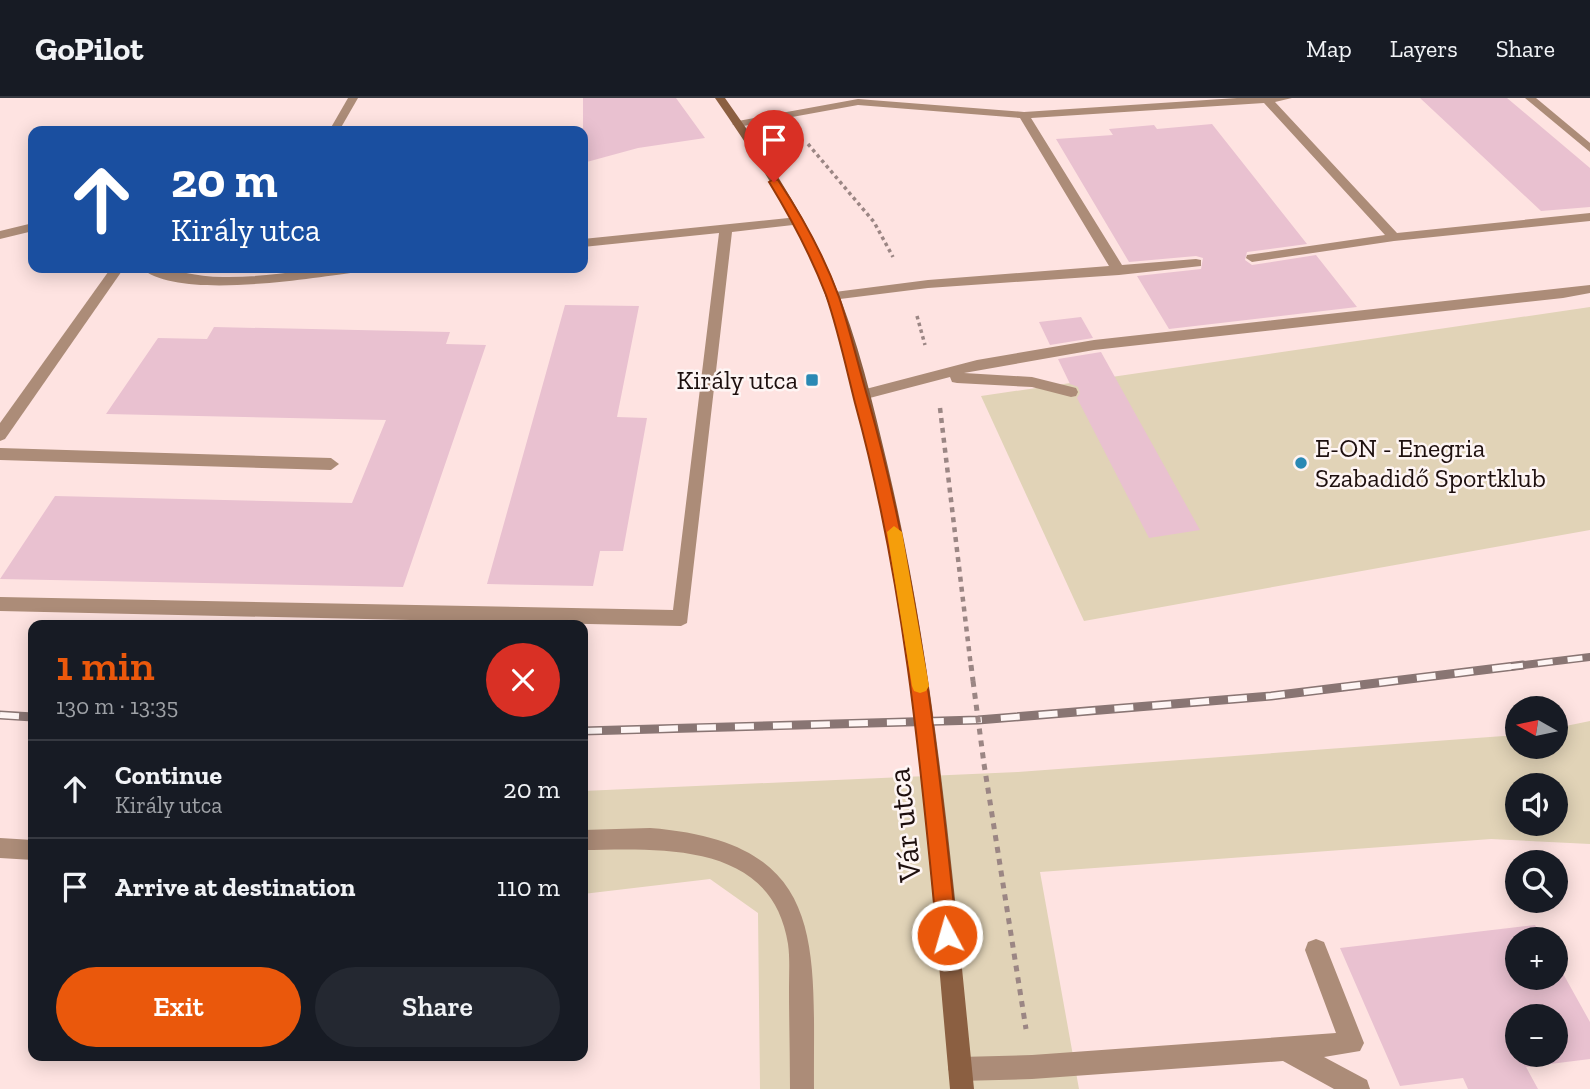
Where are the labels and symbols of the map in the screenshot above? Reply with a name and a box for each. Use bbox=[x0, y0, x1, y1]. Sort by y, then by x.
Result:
pin bbox=[744, 110, 804, 182]
place label: Király utca bbox=[677, 364, 798, 396]
marker: Király utca bbox=[804, 372, 820, 388]
place label: E-ON - Enegria Szabadidő Sportklub bbox=[1315, 432, 1546, 494]
marker: E-ON - Enegria Szabadidő Sportklub bbox=[1293, 455, 1309, 471]
north arrow bbox=[1505, 696, 1568, 760]
street label: Vár utca bbox=[879, 766, 929, 885]
position arrow bbox=[910, 898, 984, 972]

